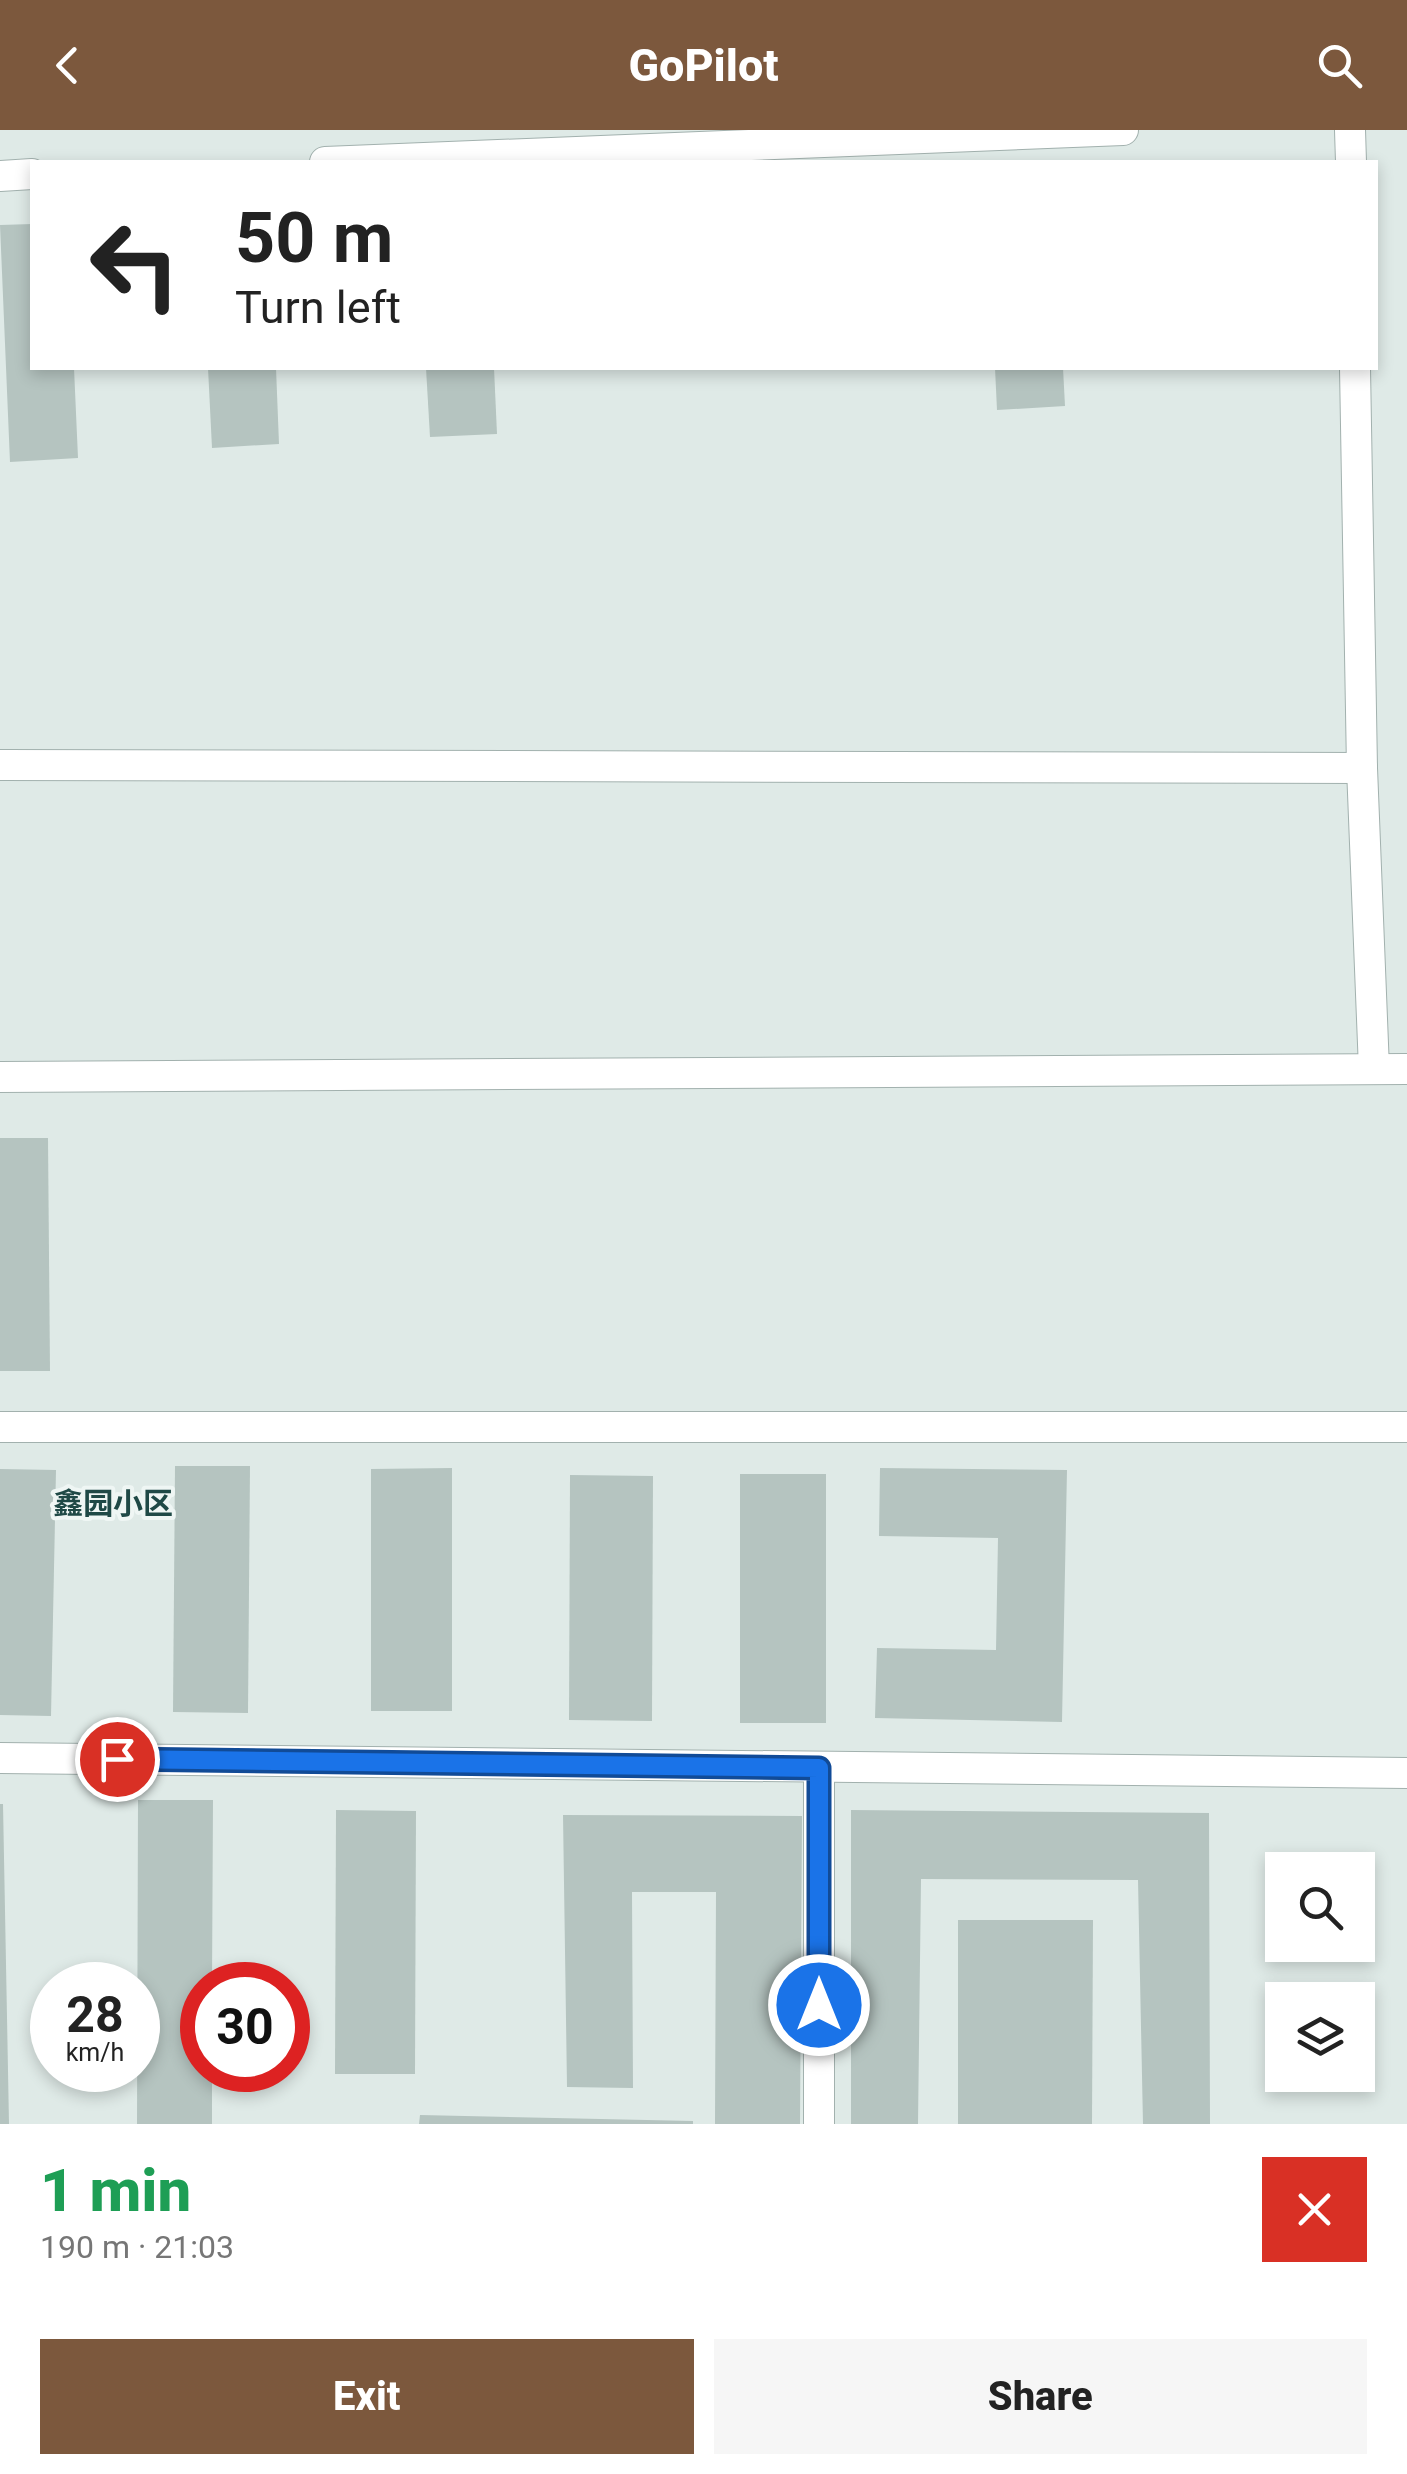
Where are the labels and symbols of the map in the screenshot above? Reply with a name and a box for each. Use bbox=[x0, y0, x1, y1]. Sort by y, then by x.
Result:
district label: 鑫园小区 bbox=[53, 1486, 173, 1521]
pin bbox=[75, 1717, 160, 1802]
position arrow bbox=[767, 1953, 871, 2057]
speed limit sign: 30 bbox=[180, 1962, 310, 2092]

